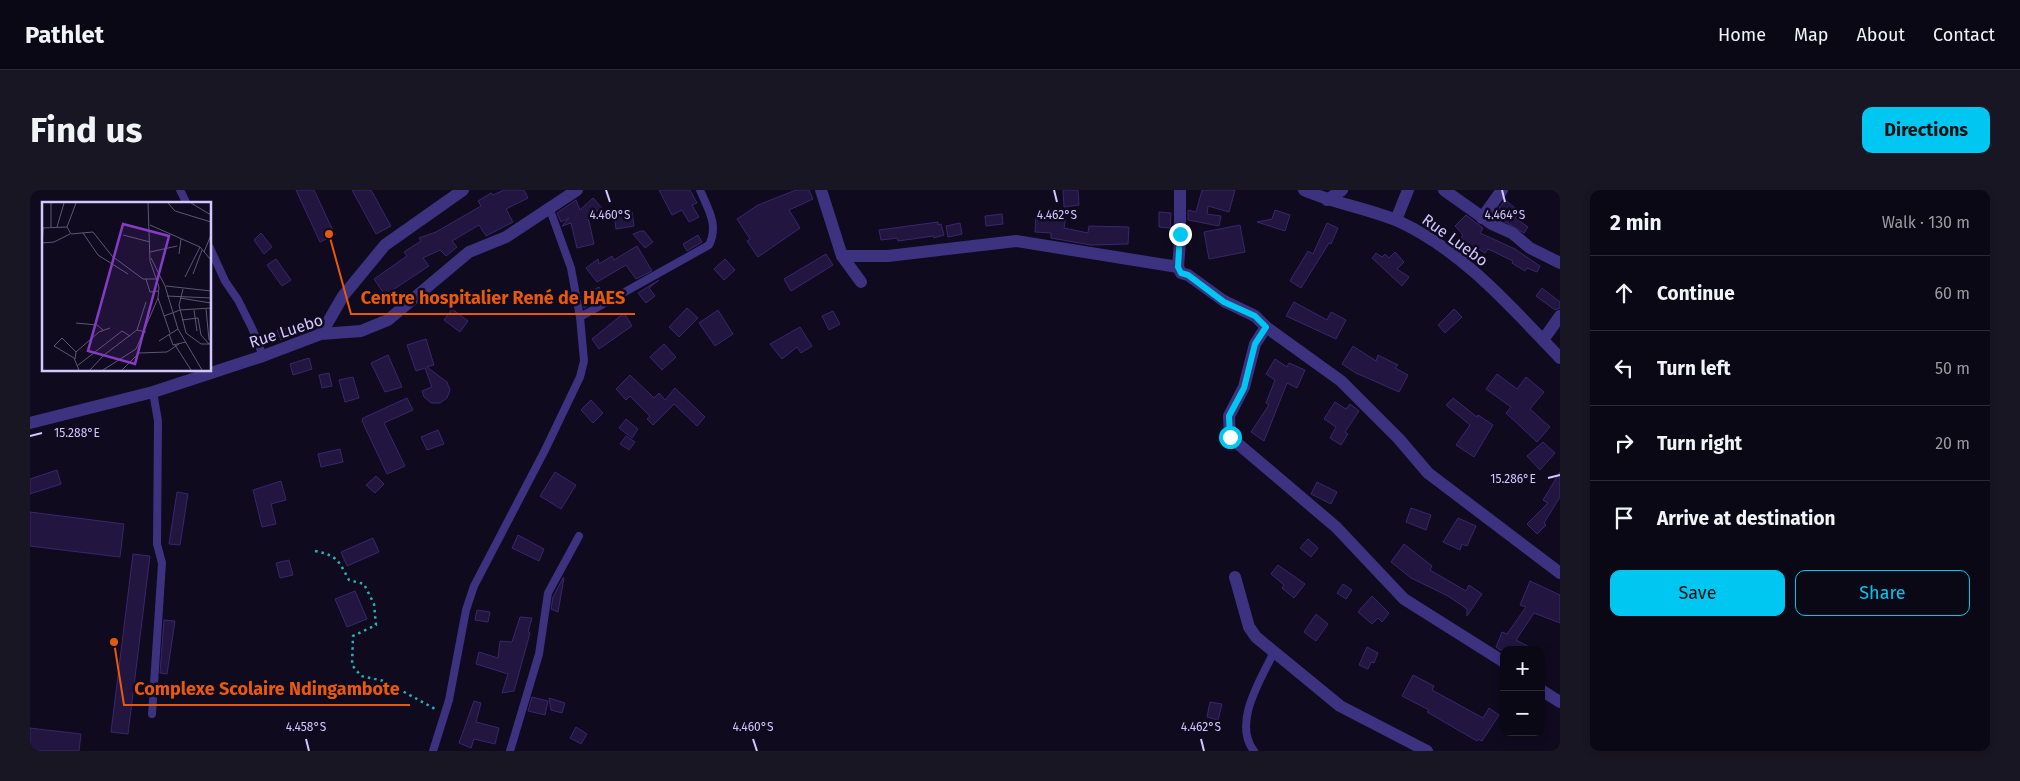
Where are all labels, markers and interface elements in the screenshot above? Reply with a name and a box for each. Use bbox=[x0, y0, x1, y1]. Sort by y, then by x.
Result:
text: Pathlet bbox=[25, 21, 104, 49]
text: Home bbox=[1718, 24, 1766, 46]
text: Map bbox=[1794, 24, 1828, 46]
text: About bbox=[1856, 24, 1905, 46]
text: Contact bbox=[1933, 24, 1995, 46]
button: Directions bbox=[1862, 107, 1990, 153]
text: Find us bbox=[30, 109, 142, 151]
inset map bbox=[42, 202, 211, 371]
text: 4.460°S bbox=[589, 208, 631, 222]
text: 4.462°S bbox=[1037, 208, 1078, 222]
text: 4.464°S bbox=[1485, 208, 1526, 222]
street label: Rue Luebo bbox=[1418, 210, 1492, 270]
text: 2 min bbox=[1610, 210, 1662, 236]
text: Walk · 130 m bbox=[1882, 213, 1970, 232]
route end bbox=[1169, 223, 1192, 246]
icon: ahead bbox=[1610, 279, 1638, 307]
callout: Centre hospitalier René de HAES bbox=[351, 281, 635, 314]
text: Continue bbox=[1657, 282, 1735, 305]
text: 60 m bbox=[1935, 284, 1970, 303]
text: Centre hospitalier René de HAES bbox=[361, 287, 625, 309]
street label: Rue Luebo bbox=[247, 310, 325, 352]
icon: left bbox=[1610, 354, 1638, 382]
text: Turn left bbox=[1657, 357, 1731, 380]
text: 50 m bbox=[1935, 359, 1970, 378]
text: 15.288°E bbox=[54, 426, 100, 440]
route start bbox=[1219, 426, 1242, 449]
icon: right bbox=[1610, 429, 1638, 457]
text: Turn right bbox=[1657, 432, 1742, 455]
text: 20 m bbox=[1935, 434, 1970, 453]
text: 15.286°E bbox=[1490, 472, 1536, 486]
icon: arrive bbox=[1610, 504, 1638, 532]
text: Arrive at destination bbox=[1657, 507, 1836, 530]
button: Save bbox=[1610, 570, 1785, 616]
button: Share bbox=[1795, 570, 1970, 616]
map controls bbox=[1500, 646, 1545, 736]
button: + bbox=[1500, 646, 1545, 691]
callout: Complexe Scolaire Ndingambote bbox=[124, 672, 410, 705]
text: Complexe Scolaire Ndingambote bbox=[134, 678, 400, 700]
button: − bbox=[1500, 691, 1545, 736]
text: 4.458°S bbox=[286, 720, 327, 734]
text: 4.460°S bbox=[732, 720, 774, 734]
text: 4.462°S bbox=[1181, 720, 1222, 734]

